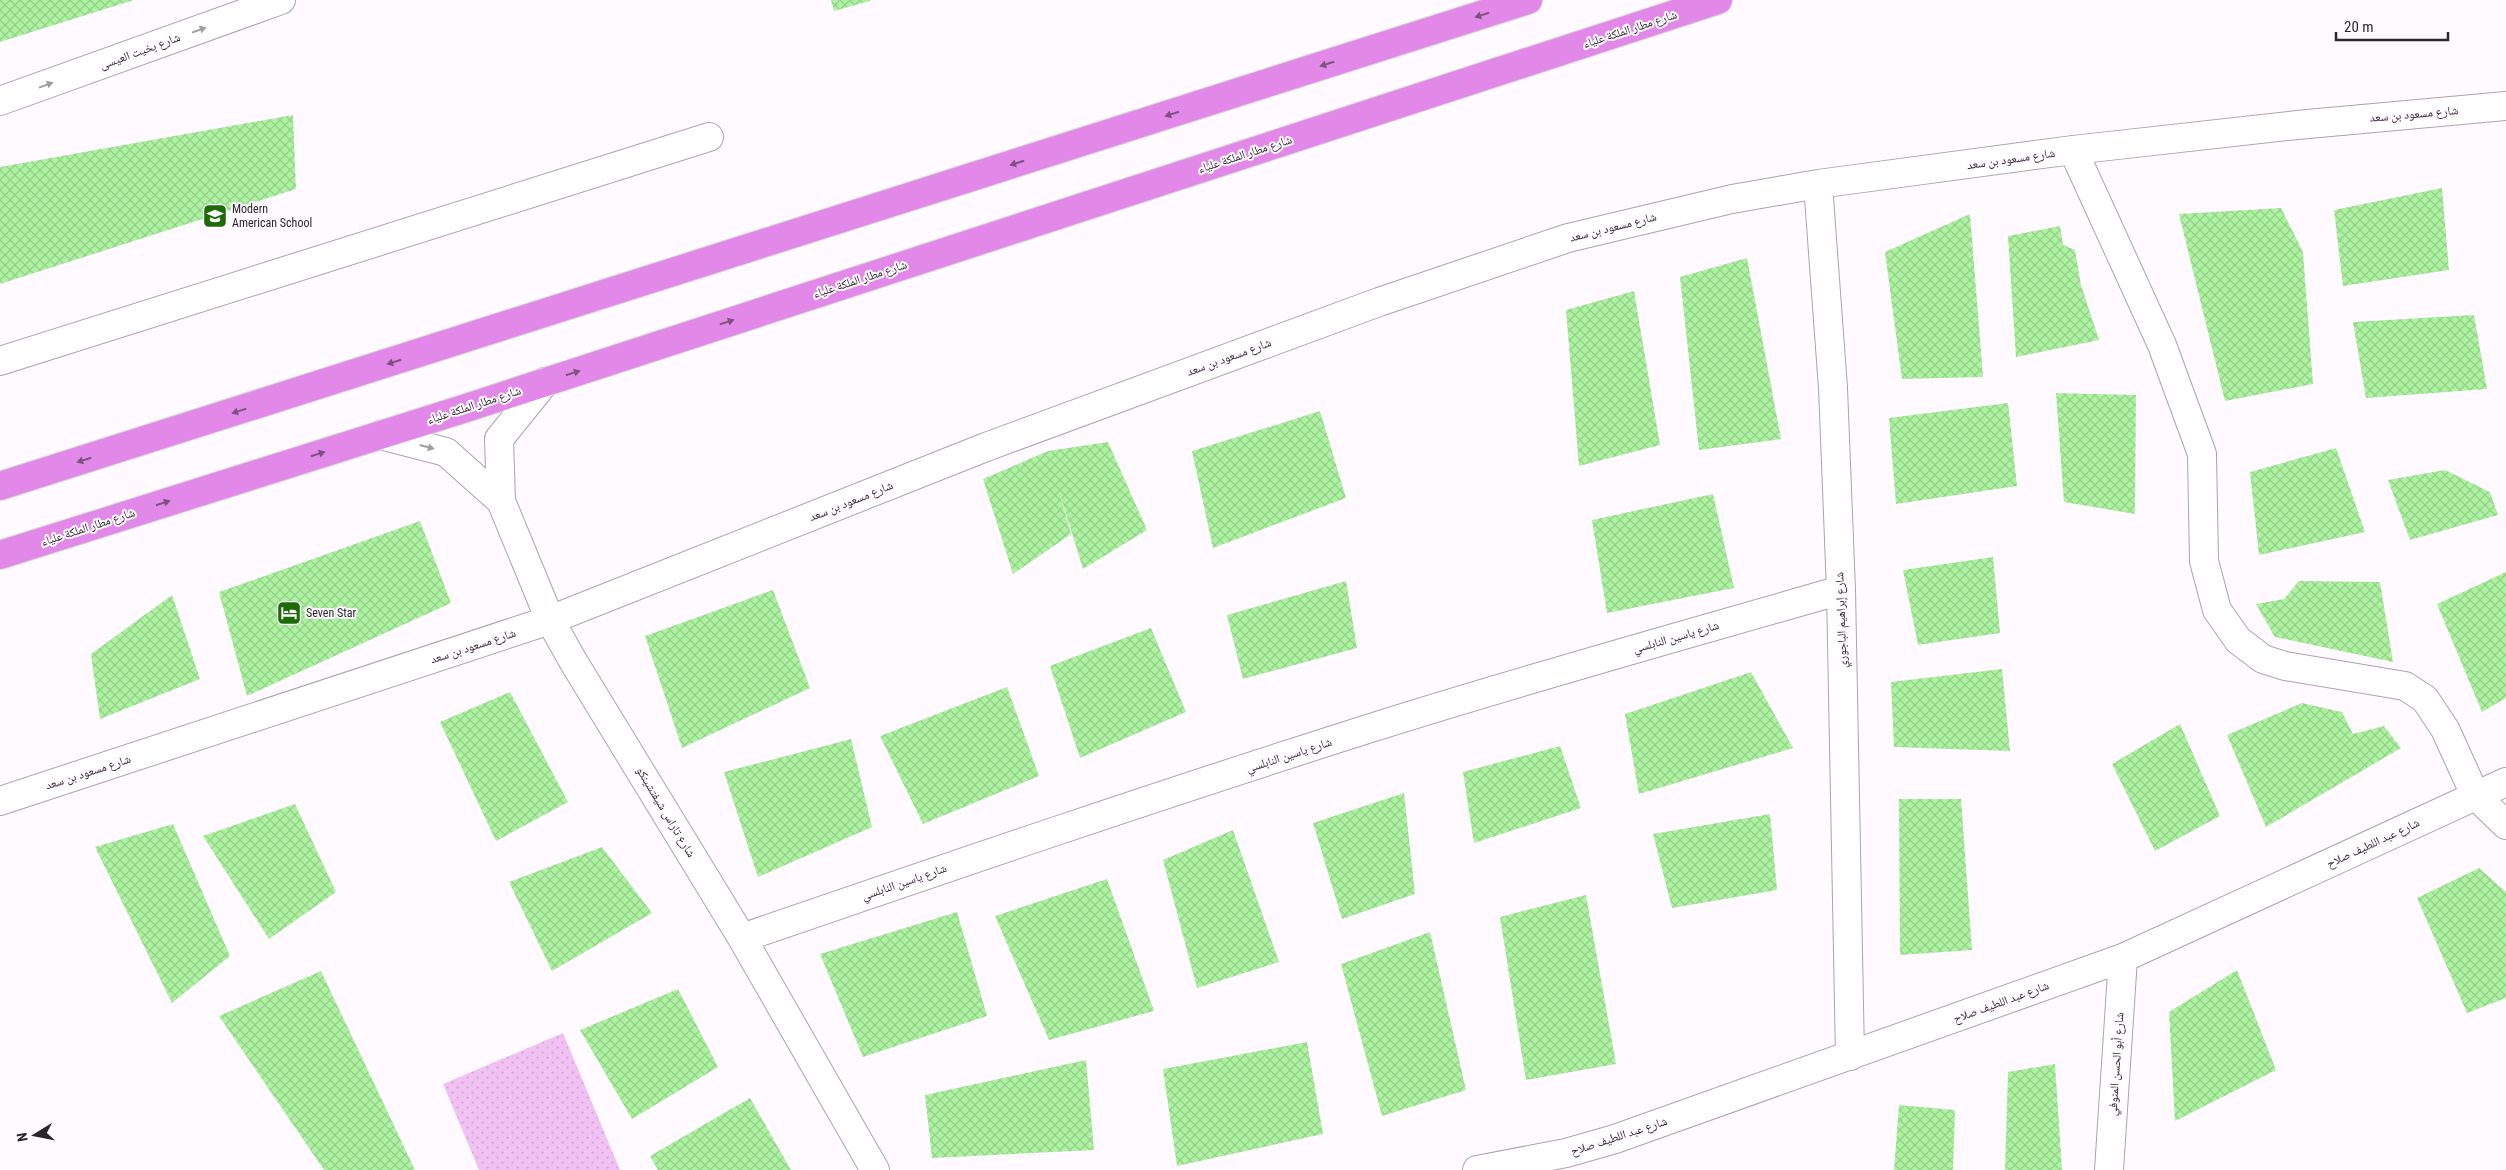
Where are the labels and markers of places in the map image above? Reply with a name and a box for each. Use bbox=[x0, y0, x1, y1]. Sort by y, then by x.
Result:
place label: Modern American School bbox=[232, 202, 312, 230]
school or university icon: Modern American School bbox=[202, 203, 228, 229]
hotel icon: Seven Star bbox=[276, 600, 302, 626]
place label: Seven Star bbox=[306, 606, 357, 620]

